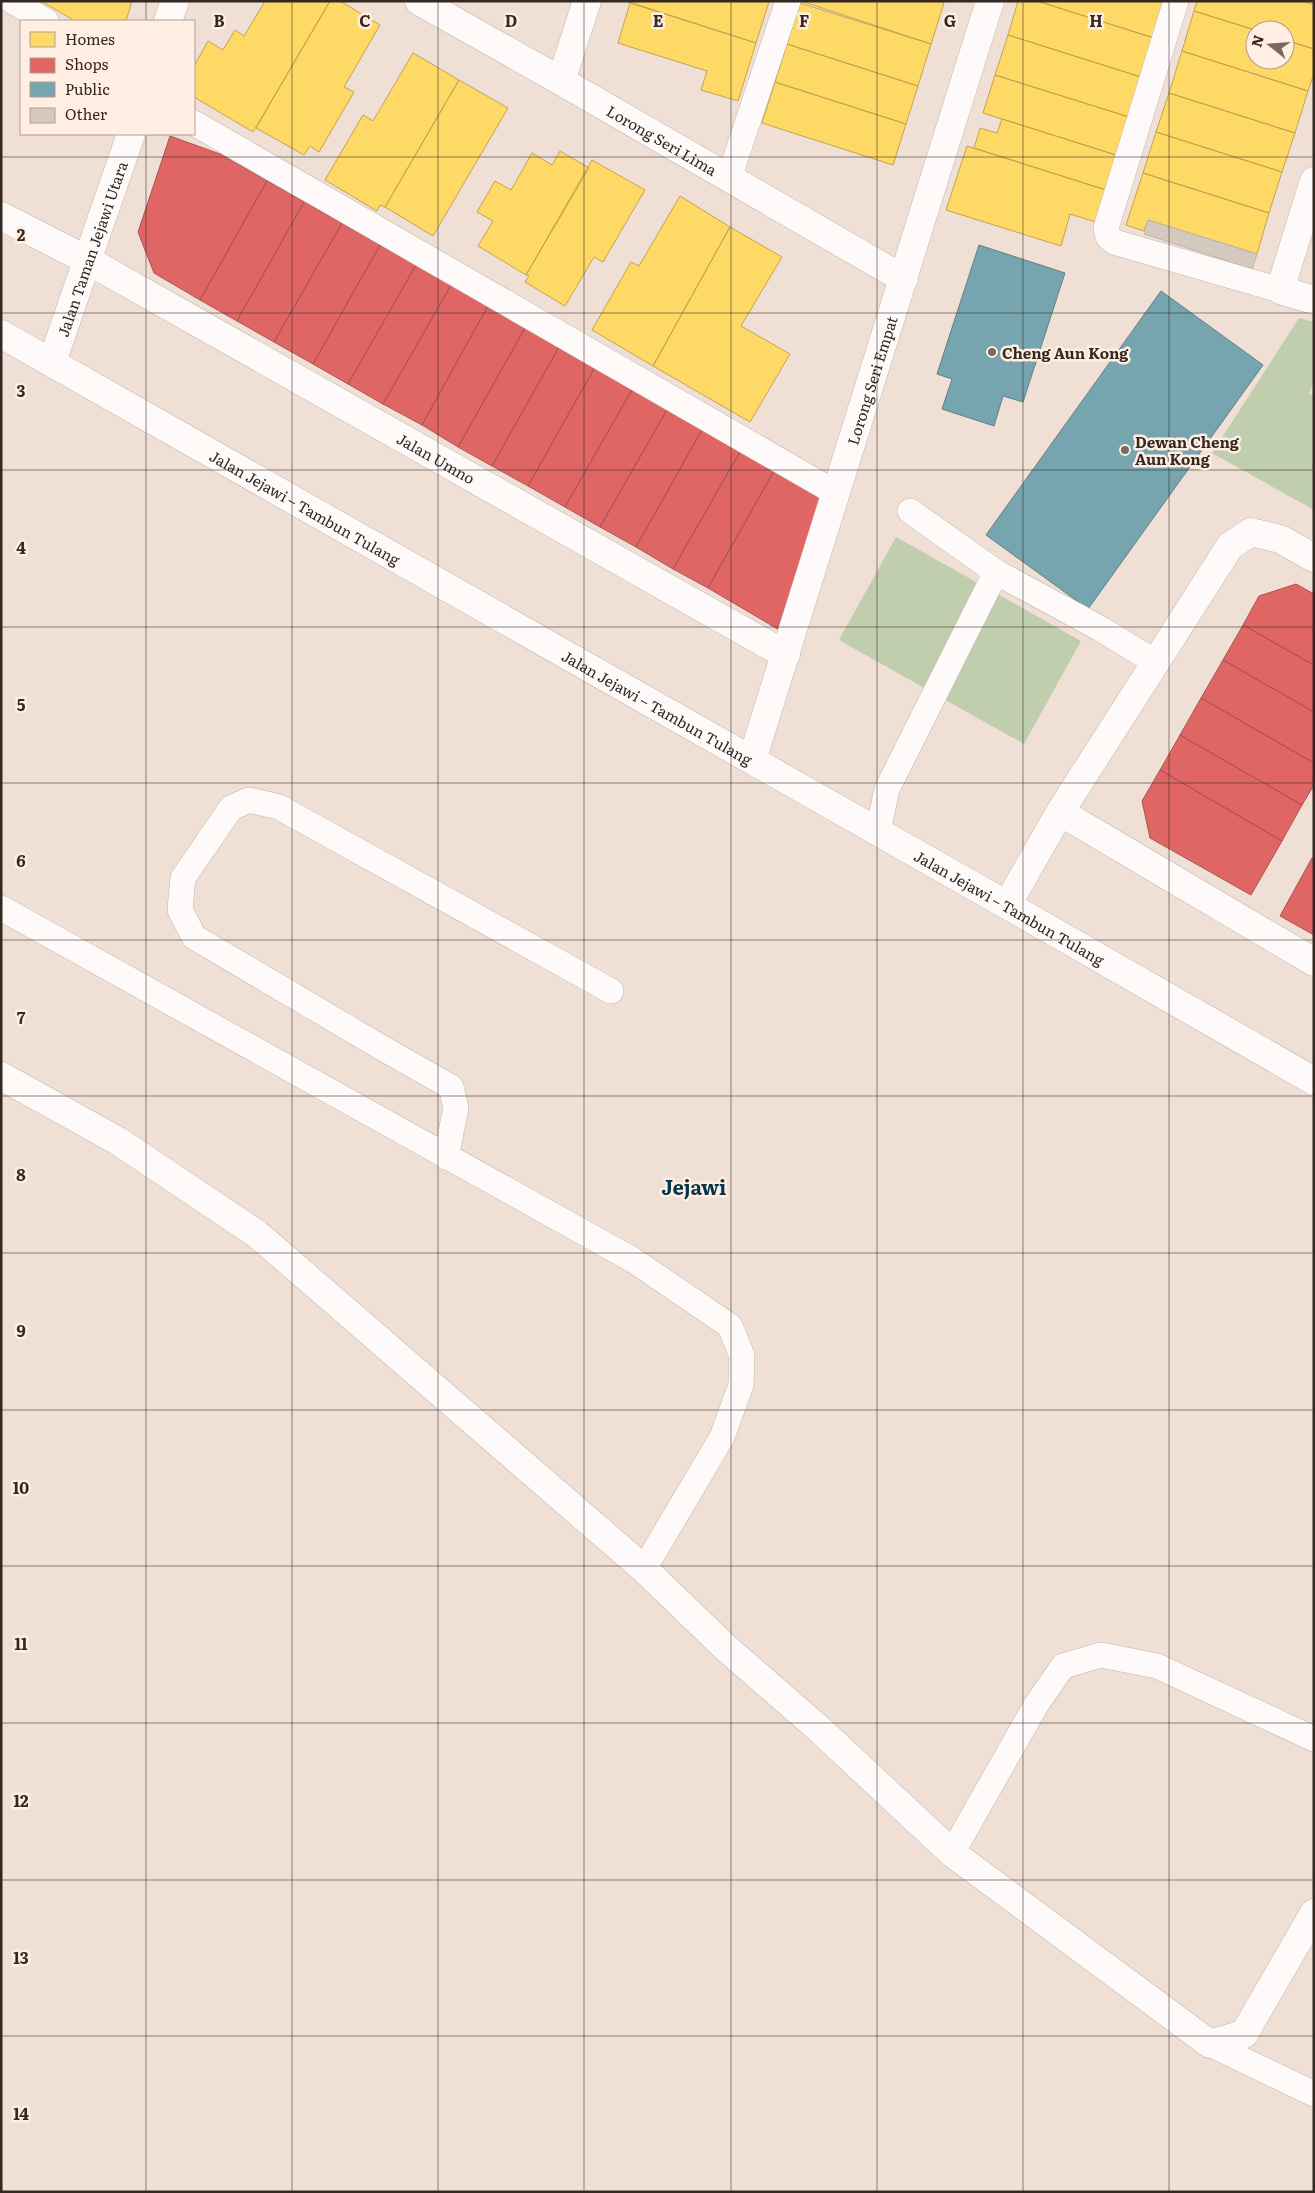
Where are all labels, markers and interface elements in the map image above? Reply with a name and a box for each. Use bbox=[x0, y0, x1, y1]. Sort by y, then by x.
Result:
text: B bbox=[213, 8, 225, 32]
text: C bbox=[359, 8, 371, 32]
text: D bbox=[505, 8, 517, 32]
text: E bbox=[653, 8, 664, 32]
text: F bbox=[799, 8, 809, 32]
text: G bbox=[944, 8, 956, 32]
text: H bbox=[1089, 8, 1103, 32]
legend bbox=[20, 20, 195, 135]
north arrow bbox=[1245, 20, 1295, 70]
text: Homes bbox=[65, 27, 115, 50]
text: N bbox=[1245, 32, 1268, 49]
text: Shops bbox=[65, 52, 108, 75]
text: Public bbox=[65, 77, 110, 100]
street label: Lorong Seri Lima bbox=[603, 99, 723, 181]
text: Other bbox=[65, 102, 107, 125]
street label: Jalan Taman Jejawi Utara bbox=[50, 157, 133, 339]
text: 2 bbox=[17, 222, 26, 246]
street label: Lorong Seri Empat bbox=[840, 313, 902, 448]
place label: Cheng Aun Kong bbox=[1002, 341, 1129, 364]
marker: Cheng Aun Kong bbox=[986, 346, 998, 358]
text: 3 bbox=[17, 378, 26, 402]
street label: Jalan Umno bbox=[393, 426, 480, 489]
place label: Dewan Cheng Aun Kong bbox=[1135, 430, 1240, 470]
street label: Jalan Jejawi – Tambun Tulang bbox=[206, 443, 405, 570]
marker: Dewan Cheng Aun Kong bbox=[1119, 444, 1131, 456]
text: 4 bbox=[16, 535, 26, 559]
street label: Jalan Jejawi – Tambun Tulang bbox=[558, 643, 758, 770]
text: 5 bbox=[17, 692, 26, 716]
street label: Jalan Jejawi – Tambun Tulang bbox=[910, 843, 1110, 971]
text: 6 bbox=[16, 848, 26, 872]
text: 7 bbox=[17, 1005, 26, 1029]
text: 8 bbox=[16, 1162, 26, 1186]
district label: Jejawi bbox=[662, 1171, 726, 1201]
text: 9 bbox=[16, 1318, 26, 1342]
text: 10 bbox=[13, 1475, 29, 1499]
text: 11 bbox=[14, 1631, 28, 1655]
text: 12 bbox=[13, 1788, 29, 1812]
text: 13 bbox=[13, 1945, 29, 1969]
text: 14 bbox=[13, 2101, 29, 2125]

